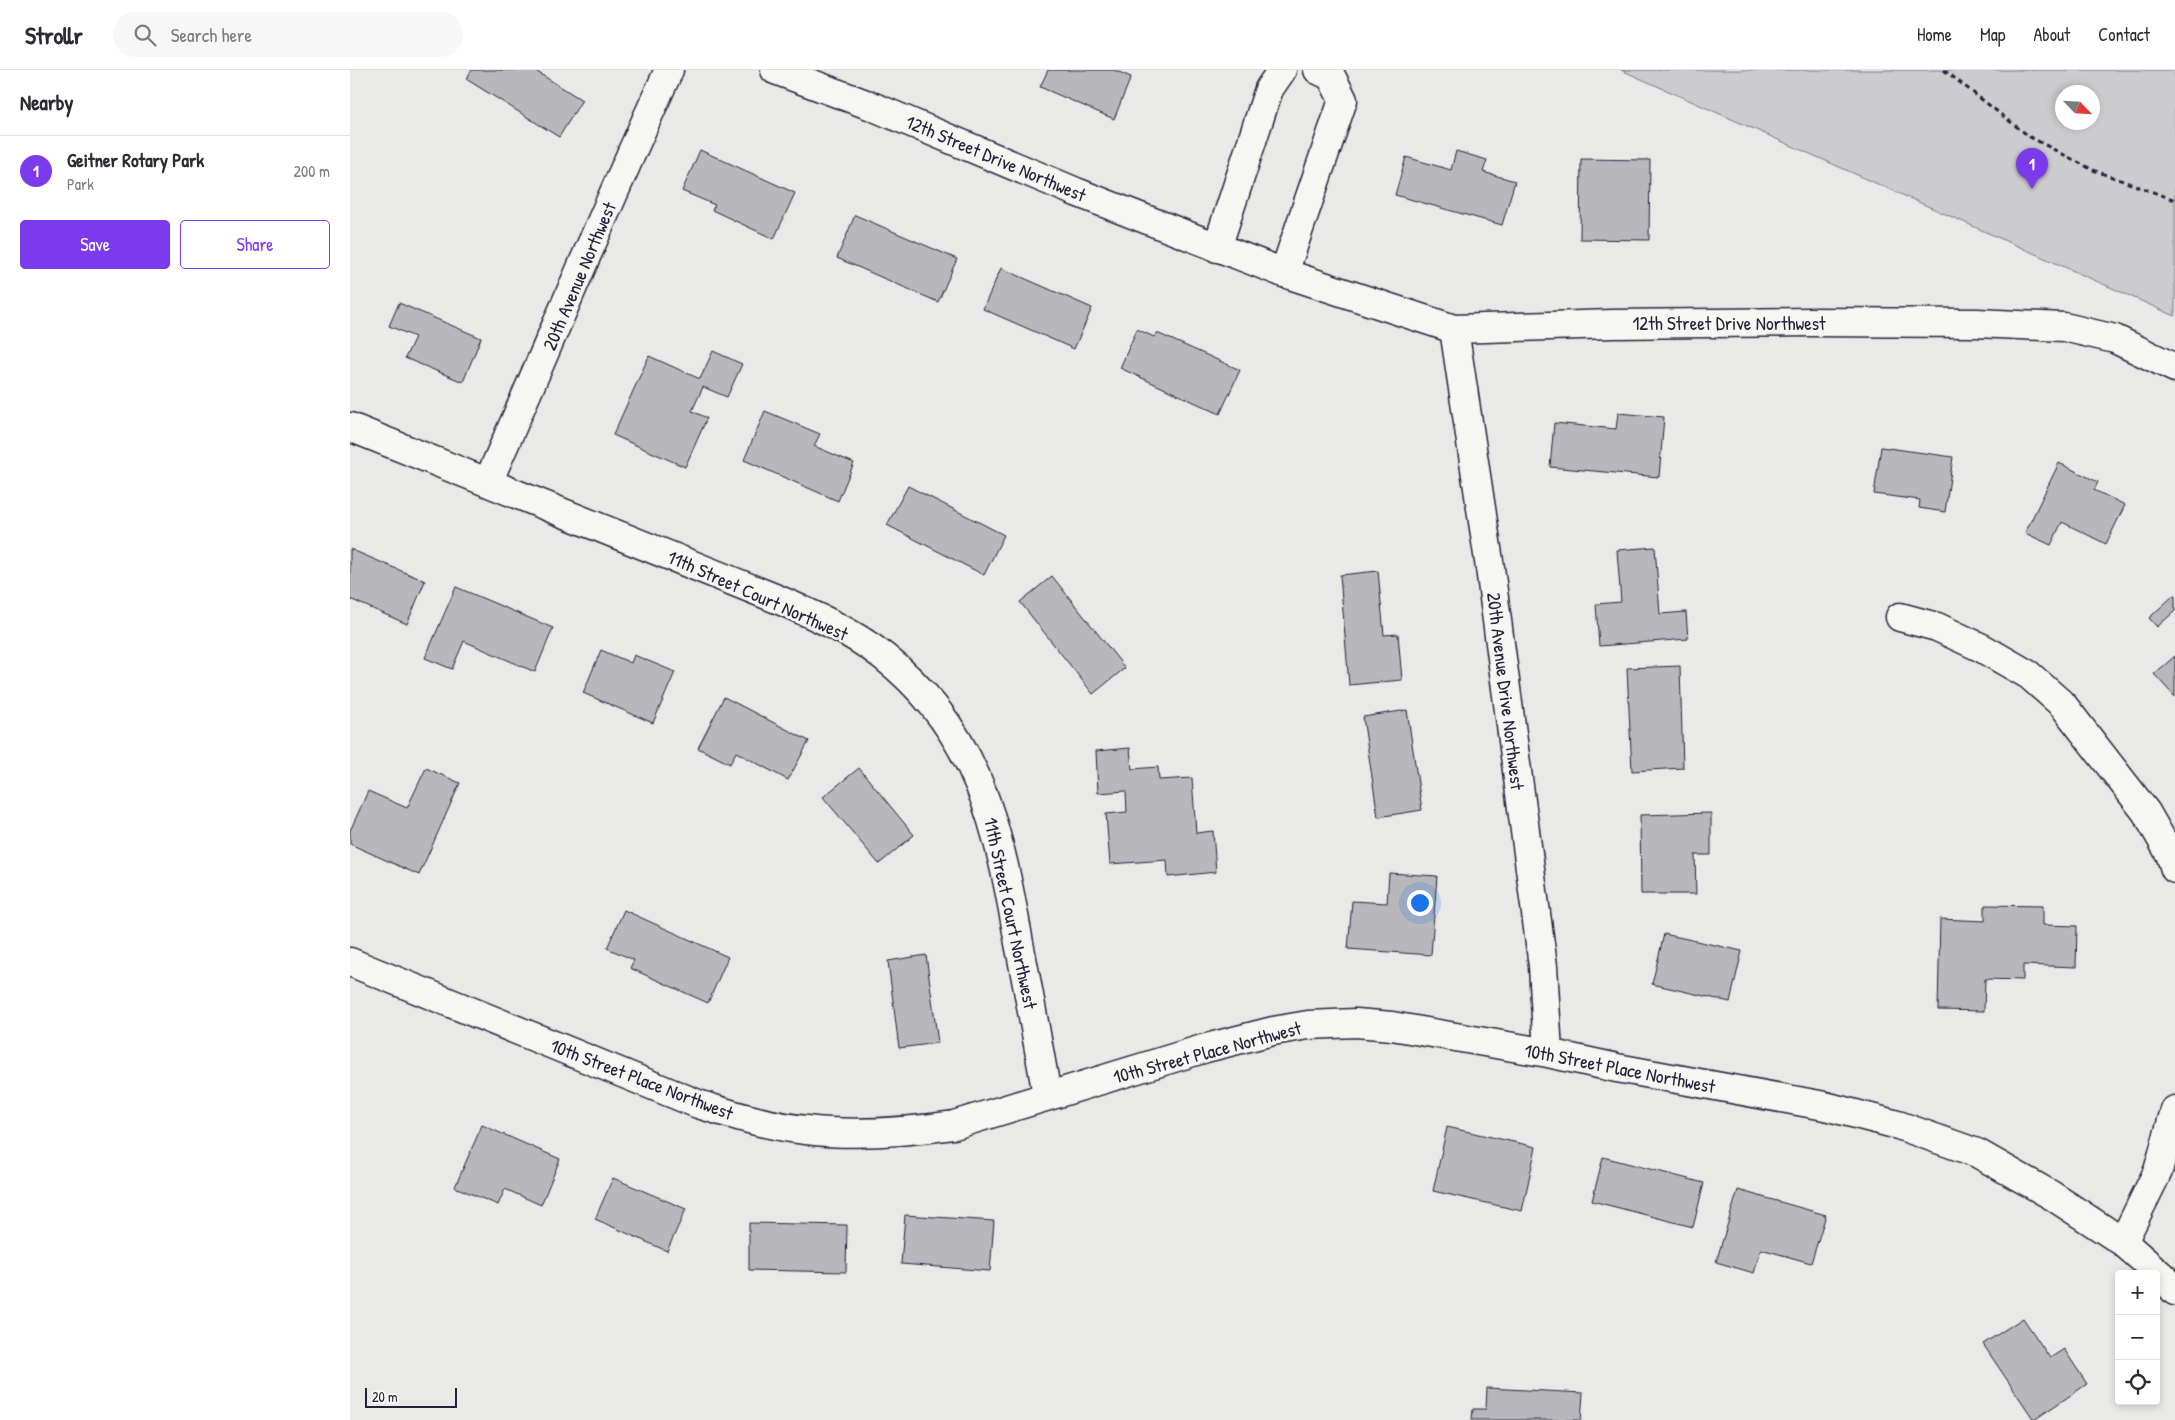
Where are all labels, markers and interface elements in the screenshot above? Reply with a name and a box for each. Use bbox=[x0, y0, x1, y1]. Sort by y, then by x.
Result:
search box bbox=[113, 12, 463, 57]
text: Strollr bbox=[25, 19, 83, 51]
icon: search bbox=[131, 21, 159, 49]
text: Search here bbox=[171, 22, 252, 48]
text: Home bbox=[1917, 22, 1952, 47]
text: Map bbox=[1980, 22, 2005, 47]
text: About bbox=[2033, 22, 2070, 47]
text: Contact bbox=[2098, 22, 2150, 47]
north arrow bbox=[2055, 85, 2100, 130]
text: Nearby bbox=[20, 88, 73, 117]
street label: 12th Street Drive Northwest bbox=[902, 108, 1090, 208]
text: Geitner Rotary Park bbox=[67, 147, 204, 173]
pin: 1 bbox=[2016, 148, 2048, 189]
text: 1 bbox=[33, 160, 39, 182]
text: 200 m bbox=[294, 160, 330, 182]
text: Park bbox=[67, 173, 94, 195]
street label: 20th Avenue Northwest bbox=[536, 197, 622, 354]
button: Save bbox=[20, 220, 170, 269]
button: Share bbox=[180, 220, 330, 269]
street label: 12th Street Drive Northwest bbox=[1632, 310, 1826, 336]
street label: 11th Street Court Northwest bbox=[664, 543, 853, 647]
street label: 20th Avenue Drive Northwest bbox=[1481, 591, 1531, 792]
street label: 11th Street Court Northwest bbox=[978, 815, 1044, 1012]
your location bbox=[1407, 890, 1433, 916]
street label: 10th Street Place Northwest bbox=[1110, 1014, 1304, 1090]
street label: 10th Street Place Northwest bbox=[547, 1032, 737, 1126]
street label: 10th Street Place Northwest bbox=[1522, 1037, 1718, 1099]
map controls bbox=[2115, 1270, 2160, 1405]
button: + bbox=[2115, 1270, 2160, 1315]
button: − bbox=[2115, 1315, 2160, 1360]
button: locate bbox=[2115, 1360, 2160, 1405]
scale bar bbox=[365, 1385, 458, 1408]
text: 20 m bbox=[372, 1387, 398, 1406]

